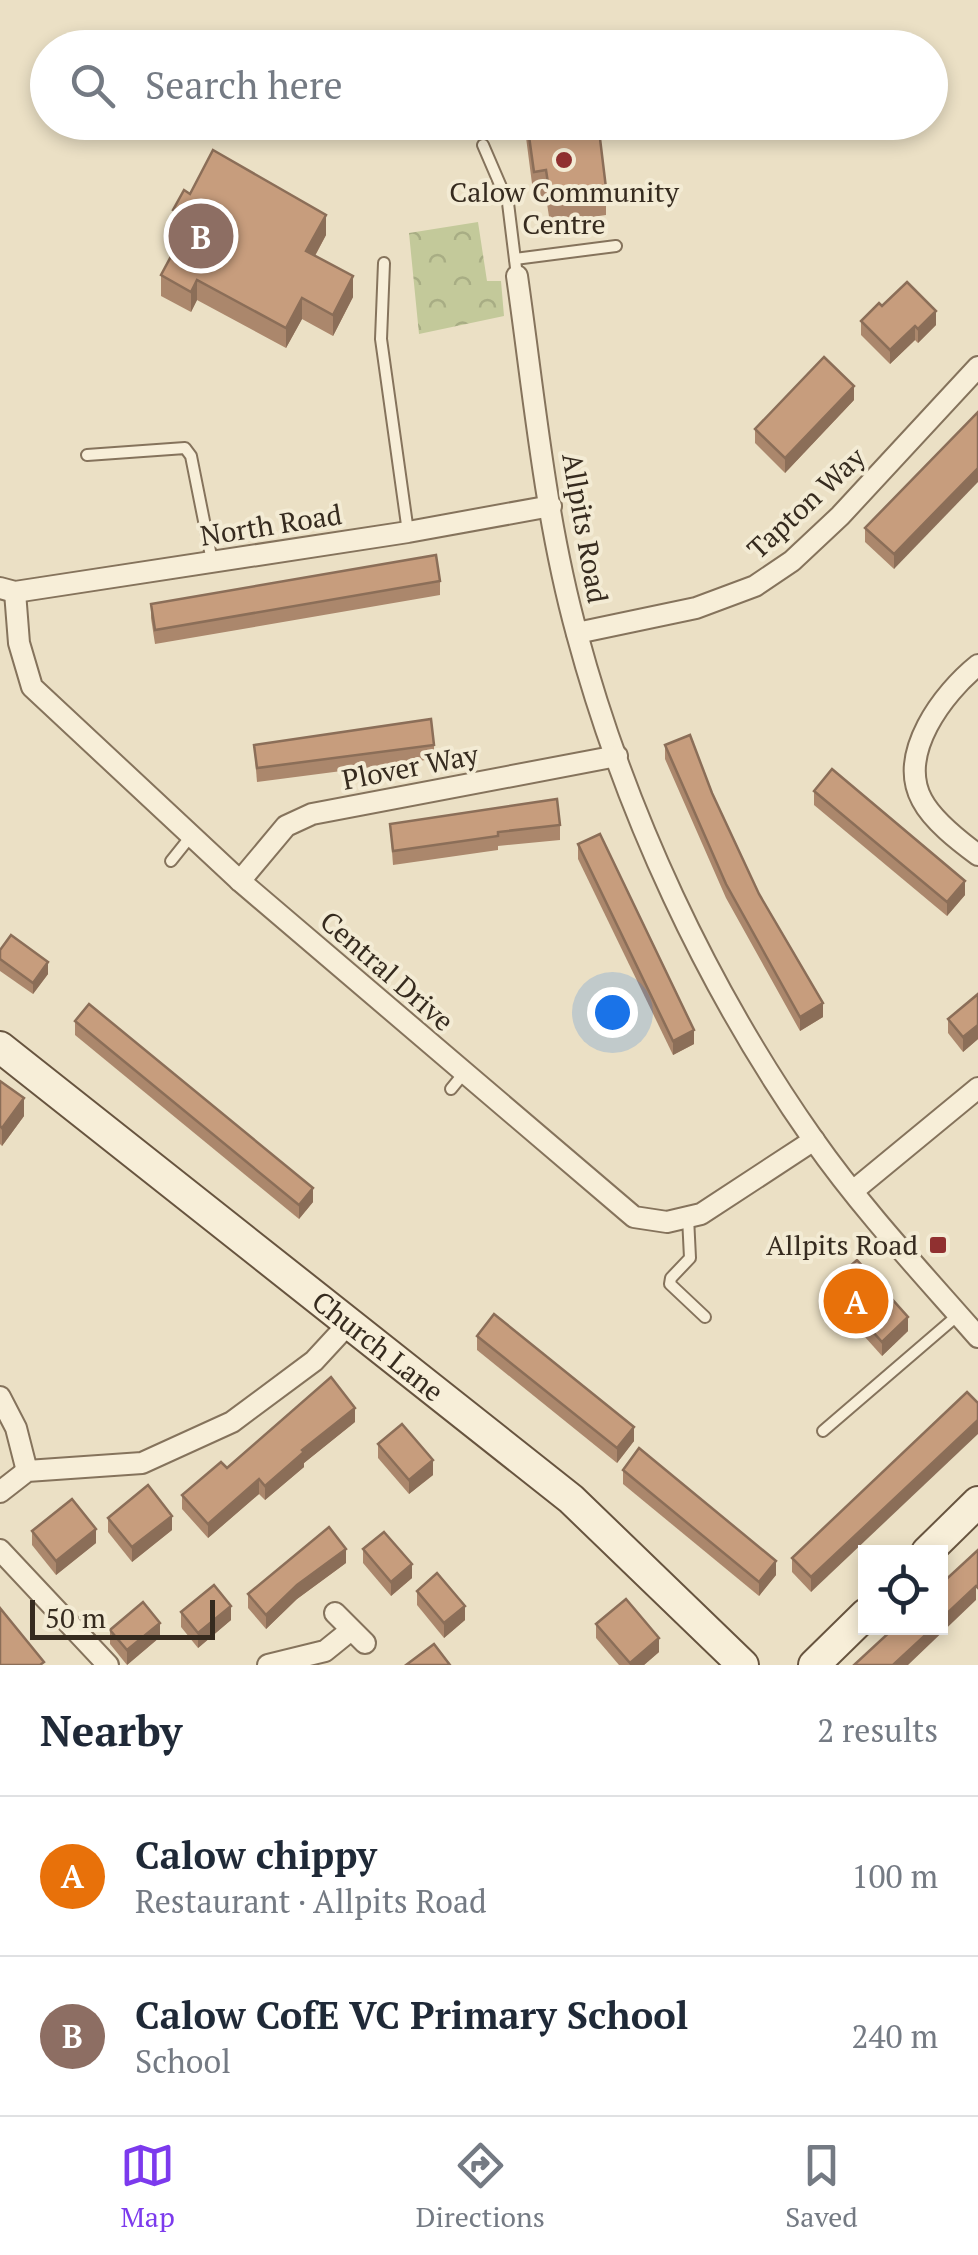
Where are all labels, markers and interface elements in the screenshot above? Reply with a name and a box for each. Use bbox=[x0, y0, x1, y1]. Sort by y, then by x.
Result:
search box bbox=[30, 30, 948, 140]
icon: search bbox=[65, 58, 120, 113]
text: Search here bbox=[145, 60, 343, 110]
marker: Calow Community Centre bbox=[553, 149, 575, 171]
place label: Calow Community Centre bbox=[449, 173, 680, 242]
pin: B bbox=[168, 198, 234, 274]
street label: Tapton Way bbox=[739, 438, 873, 567]
street label: Allpits Road bbox=[554, 450, 617, 606]
street label: North Road bbox=[197, 495, 344, 554]
street label: Plover Way bbox=[339, 735, 482, 798]
street label: Central Drive bbox=[313, 902, 462, 1039]
your location bbox=[587, 987, 638, 1038]
place label: Allpits Road bbox=[766, 1226, 918, 1263]
marker: Allpits Road bbox=[927, 1234, 949, 1256]
pin: A bbox=[824, 1264, 888, 1338]
street label: Church Lane bbox=[305, 1282, 452, 1409]
map controls bbox=[858, 1545, 948, 1635]
button: locate bbox=[858, 1545, 948, 1635]
scale bar bbox=[30, 1595, 215, 1640]
text: 50 m bbox=[45, 1599, 106, 1636]
text: Nearby bbox=[40, 1702, 182, 1758]
text: 2 results bbox=[817, 1709, 938, 1751]
text: Calow chippy bbox=[135, 1830, 377, 1880]
text: A bbox=[61, 1855, 84, 1897]
text: 100 m bbox=[851, 1855, 938, 1897]
text: Restaurant · Allpits Road bbox=[135, 1880, 487, 1922]
text: Calow CofE VC Primary School bbox=[135, 1990, 688, 2040]
text: B bbox=[62, 2015, 83, 2057]
text: 240 m bbox=[851, 2015, 938, 2057]
text: School bbox=[135, 2040, 231, 2082]
tab: Map bbox=[120, 2138, 175, 2235]
tab: Directions bbox=[416, 2138, 545, 2235]
tab: Saved bbox=[785, 2138, 858, 2235]

